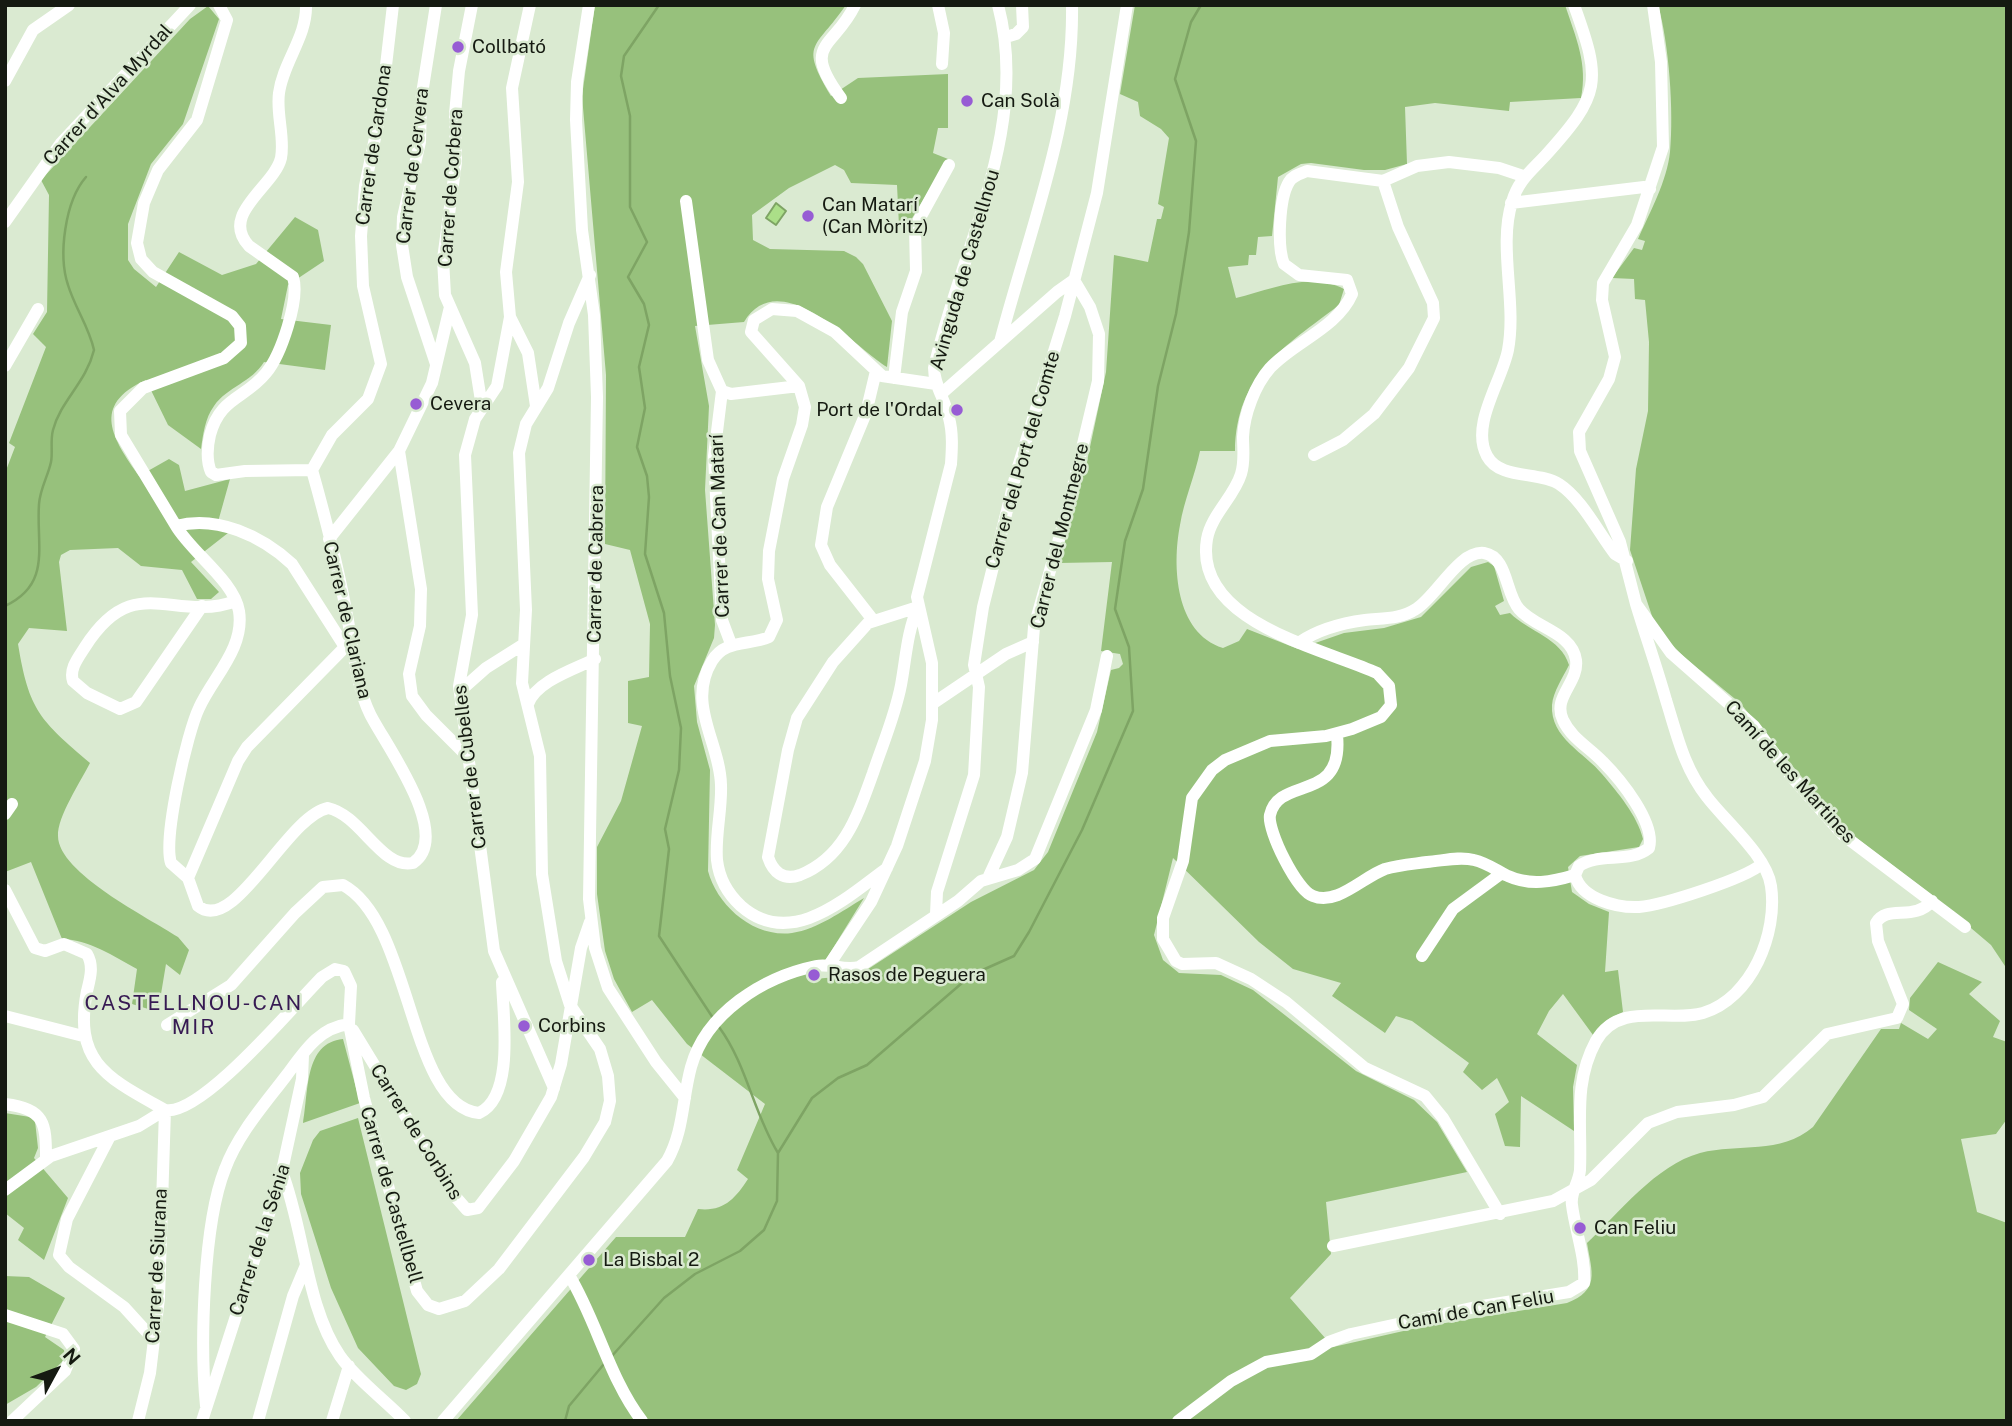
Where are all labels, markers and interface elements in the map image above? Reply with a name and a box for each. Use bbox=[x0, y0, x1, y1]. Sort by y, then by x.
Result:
street label: Carrer d'Alva Myrdal bbox=[39, 20, 177, 170]
place label: Collbató bbox=[472, 36, 546, 58]
marker: Collbató bbox=[450, 39, 466, 55]
street label: Carrer de Cardona bbox=[351, 63, 397, 227]
street label: Carrer de Cervera bbox=[392, 87, 434, 245]
place label: Can Solà bbox=[981, 90, 1060, 112]
marker: Can Solà bbox=[959, 93, 975, 109]
street label: Carrer de Corbera bbox=[434, 108, 468, 268]
street label: Avinguda de Castellnou bbox=[925, 167, 1005, 373]
place label: Can Matarí (Can Mòritz) bbox=[822, 194, 929, 238]
marker: Can Matarí (Can Mòritz) bbox=[800, 208, 816, 224]
street label: Carrer del Port del Comte bbox=[981, 348, 1065, 572]
place label: Cevera bbox=[430, 393, 491, 415]
marker: Cevera bbox=[408, 396, 424, 412]
place label: Port de l'Ordal bbox=[816, 399, 943, 421]
marker: Port de l'Ordal bbox=[949, 402, 965, 418]
street label: Carrer de Can Matarí bbox=[705, 434, 735, 618]
street label: Carrer del Montnegre bbox=[1026, 441, 1094, 631]
street label: Carrer de Cabrera bbox=[583, 485, 609, 643]
street label: Carrer de Clariana bbox=[318, 539, 376, 701]
street label: Carrer de Cubelles bbox=[449, 684, 491, 850]
street label: Camí de les Martines bbox=[1720, 696, 1860, 848]
place label: Rasos de Peguera bbox=[828, 964, 986, 986]
marker: Rasos de Peguera bbox=[806, 967, 822, 983]
district label: CASTELLNOU-CAN MIR bbox=[86, 991, 302, 1041]
place label: Corbins bbox=[538, 1015, 606, 1037]
marker: Corbins bbox=[516, 1018, 532, 1034]
street label: Carrer de Corbins bbox=[365, 1060, 467, 1204]
street label: Carrer de Castellbell bbox=[355, 1104, 427, 1286]
street label: Carrer de la Sénia bbox=[225, 1161, 295, 1319]
street label: Carrer de Siurana bbox=[142, 1188, 172, 1344]
place label: Can Feliu bbox=[1594, 1217, 1676, 1239]
marker: Can Feliu bbox=[1572, 1220, 1588, 1236]
place label: La Bisbal 2 bbox=[603, 1249, 699, 1271]
marker: La Bisbal 2 bbox=[581, 1252, 597, 1268]
street label: Camí de Can Feliu bbox=[1396, 1285, 1556, 1335]
north arrow bbox=[21, 1335, 91, 1405]
text: N bbox=[59, 1343, 85, 1369]

